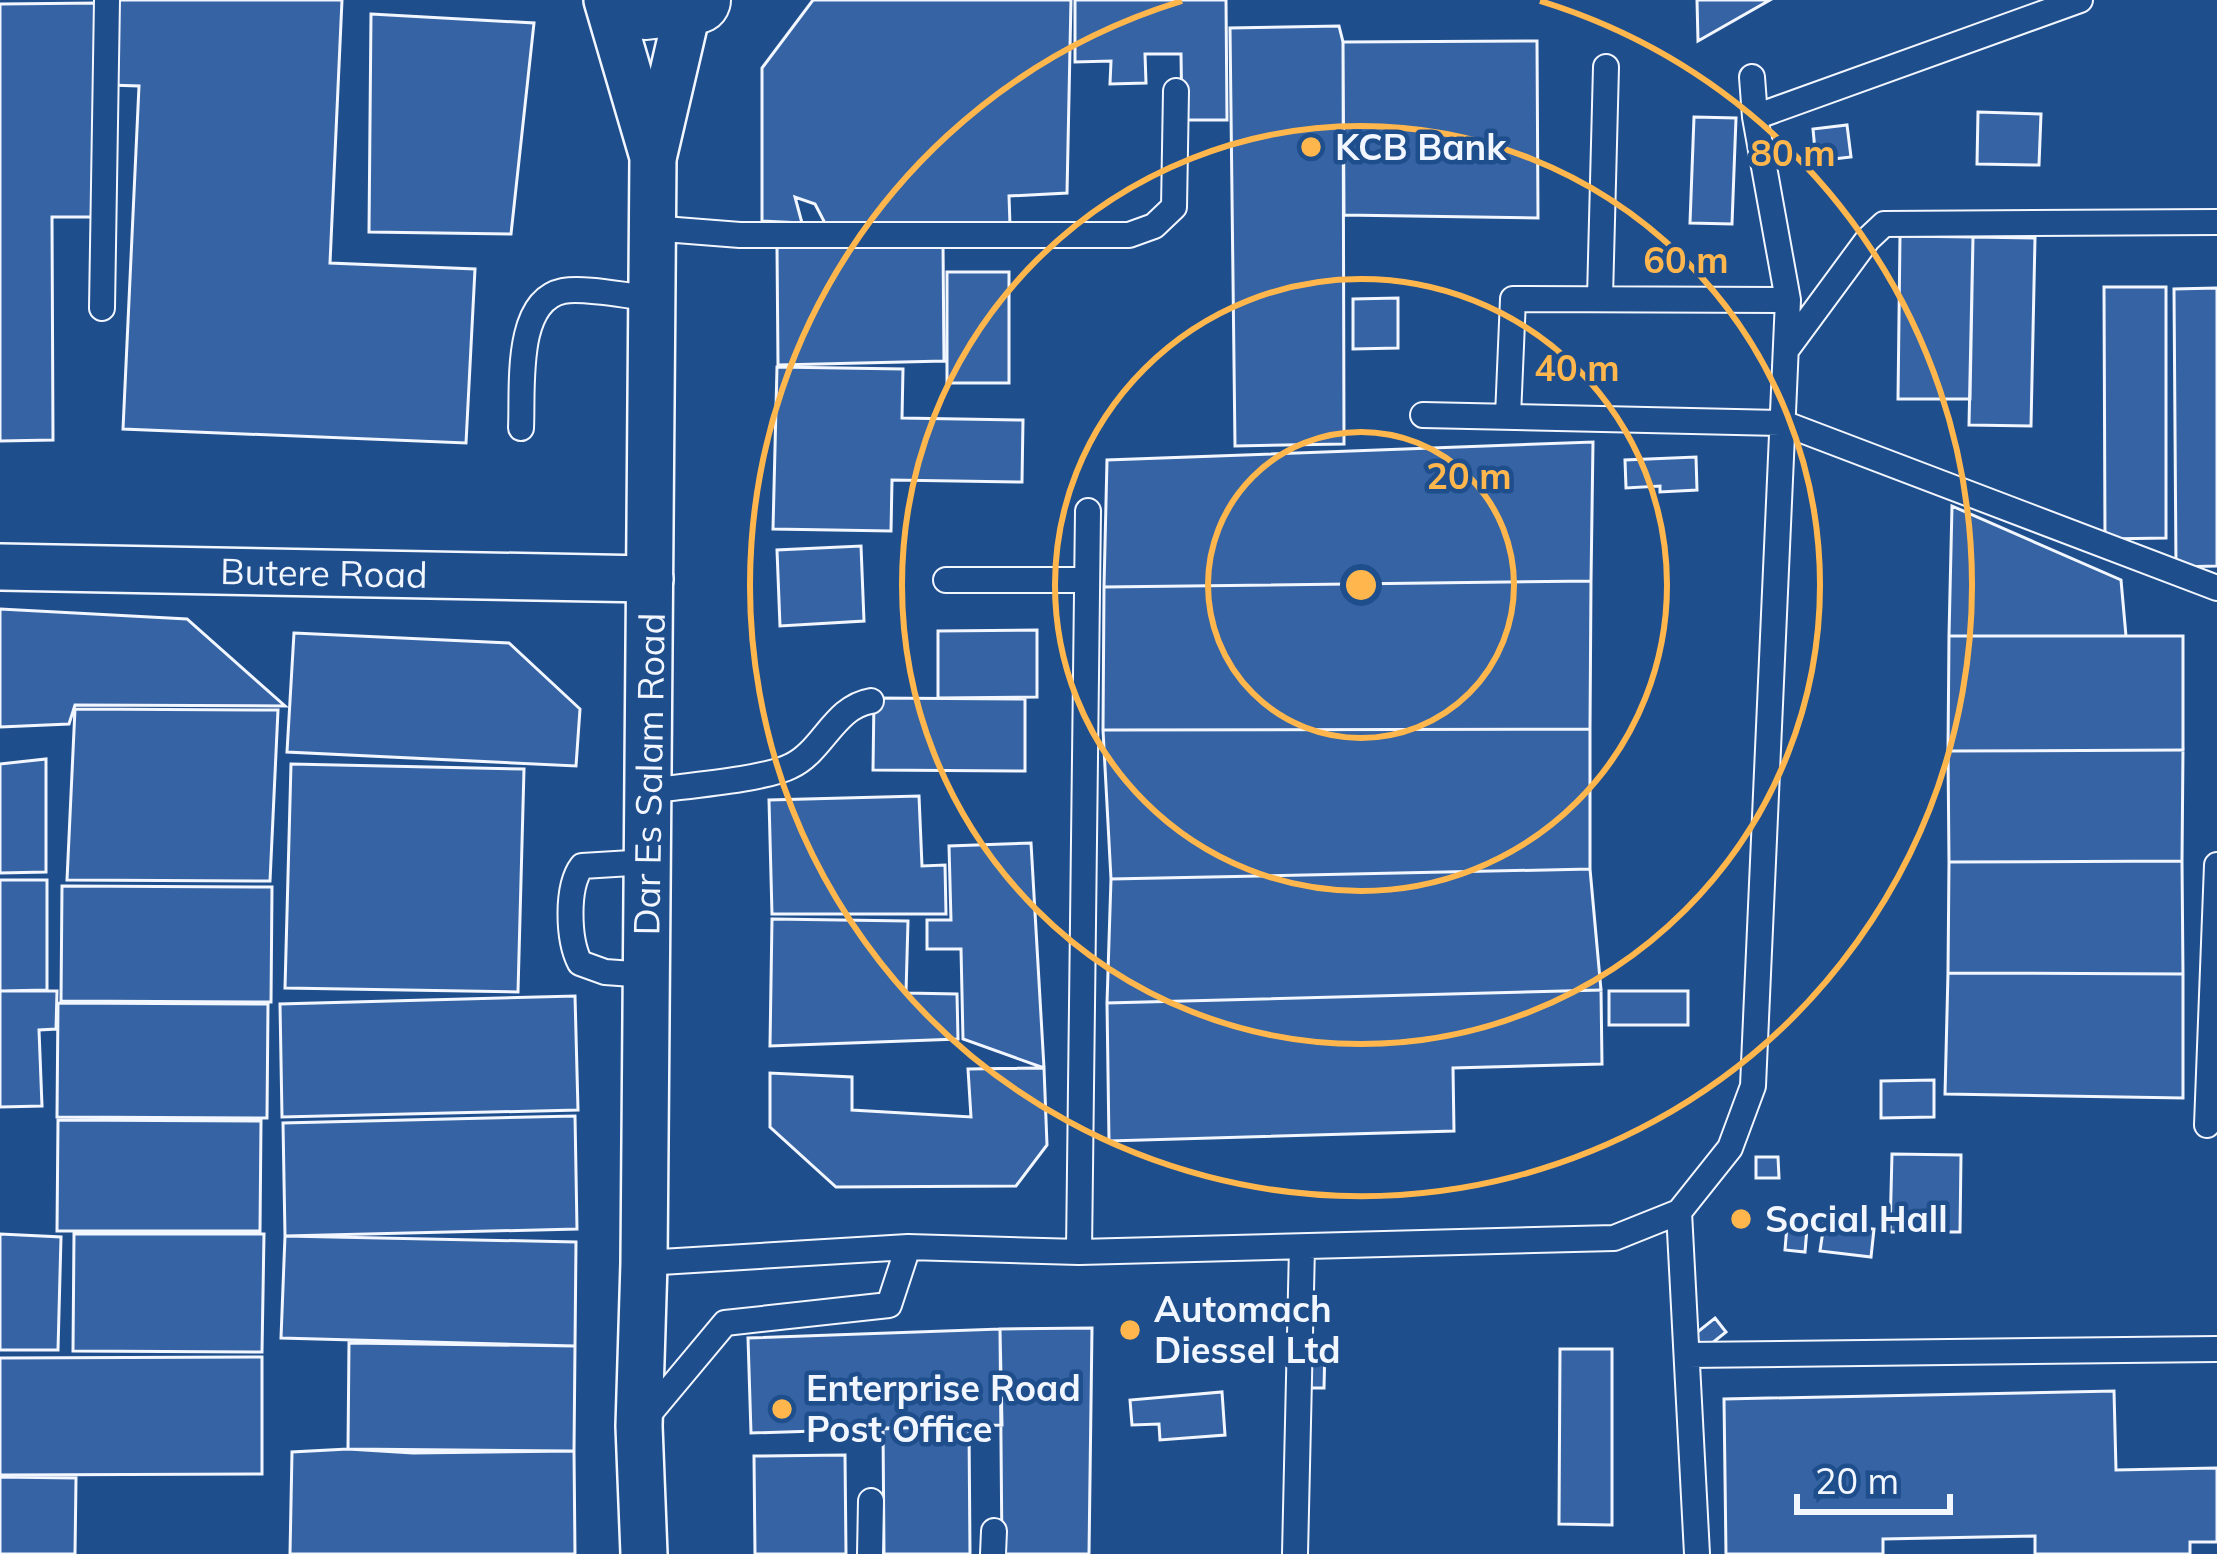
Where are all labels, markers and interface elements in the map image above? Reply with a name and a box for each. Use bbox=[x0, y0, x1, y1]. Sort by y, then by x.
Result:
place label: KCB Bank bbox=[1335, 124, 1507, 169]
text: 80 m bbox=[1750, 130, 1836, 175]
marker: KCB Bank bbox=[1298, 134, 1324, 160]
text: 60 m bbox=[1643, 237, 1729, 282]
text: 40 m bbox=[1534, 345, 1620, 390]
text: 20 m bbox=[1426, 453, 1512, 498]
street label: Butere Road bbox=[220, 548, 428, 597]
centre of rings bbox=[1340, 564, 1382, 606]
street label: Dar Es Salam Road bbox=[623, 612, 674, 936]
place label: Social Hall bbox=[1765, 1196, 1948, 1241]
marker: Social Hall bbox=[1728, 1206, 1754, 1232]
place label: Automach Diessel Ltd bbox=[1154, 1286, 1340, 1372]
marker: Automach Diessel Ltd bbox=[1117, 1317, 1143, 1343]
place label: Enterprise Road Post Office bbox=[806, 1365, 1081, 1451]
marker: Enterprise Road Post Office bbox=[769, 1396, 795, 1422]
scale bar bbox=[1797, 1440, 1950, 1514]
text: 20 m bbox=[1815, 1458, 1899, 1503]

